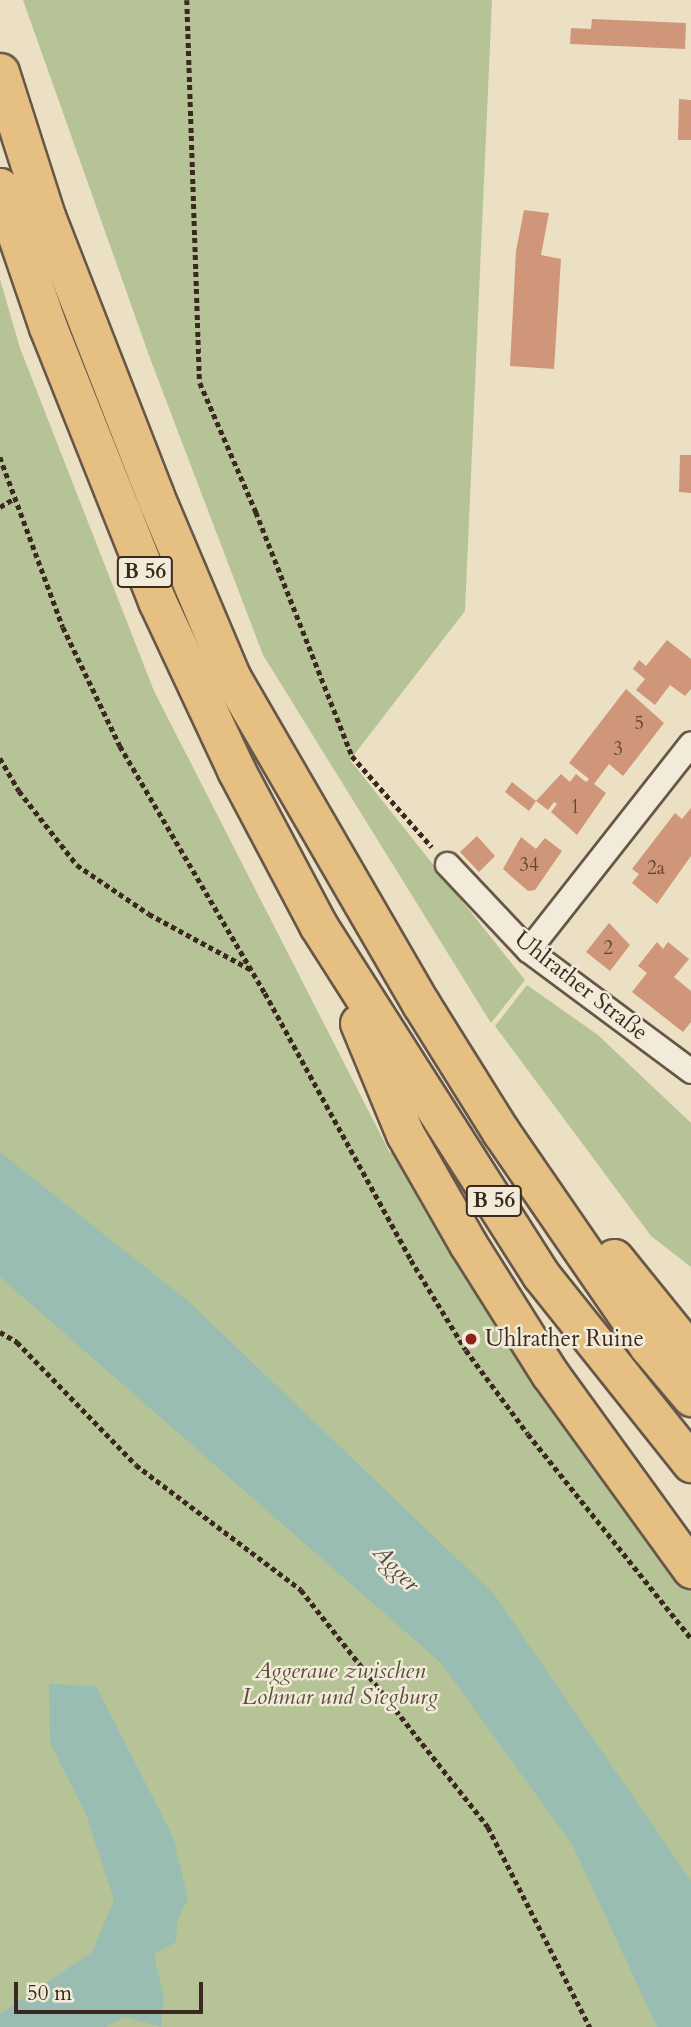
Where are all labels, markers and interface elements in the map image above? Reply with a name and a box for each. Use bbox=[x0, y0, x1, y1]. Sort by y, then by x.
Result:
road number: B 56 bbox=[115, 554, 175, 590]
house number: 5 bbox=[634, 713, 644, 735]
house number: 3 bbox=[613, 739, 623, 761]
house number: 1 bbox=[570, 797, 580, 819]
house number: 34 bbox=[519, 855, 539, 877]
house number: 2a bbox=[647, 858, 665, 880]
street label: Uhlrather Straße bbox=[509, 925, 653, 1047]
house number: 2 bbox=[603, 938, 613, 960]
road number: B 56 bbox=[464, 1184, 524, 1218]
place label: Uhlrather Ruine bbox=[485, 1325, 644, 1353]
marker: Uhlrather Ruine bbox=[463, 1331, 479, 1347]
water label: Agger bbox=[367, 1538, 425, 1598]
park label: Aggeraue zwischen Lohmar und Siegburg bbox=[242, 1657, 438, 1711]
scale bar bbox=[18, 1968, 206, 2012]
text: 50 m bbox=[27, 1979, 72, 2008]

